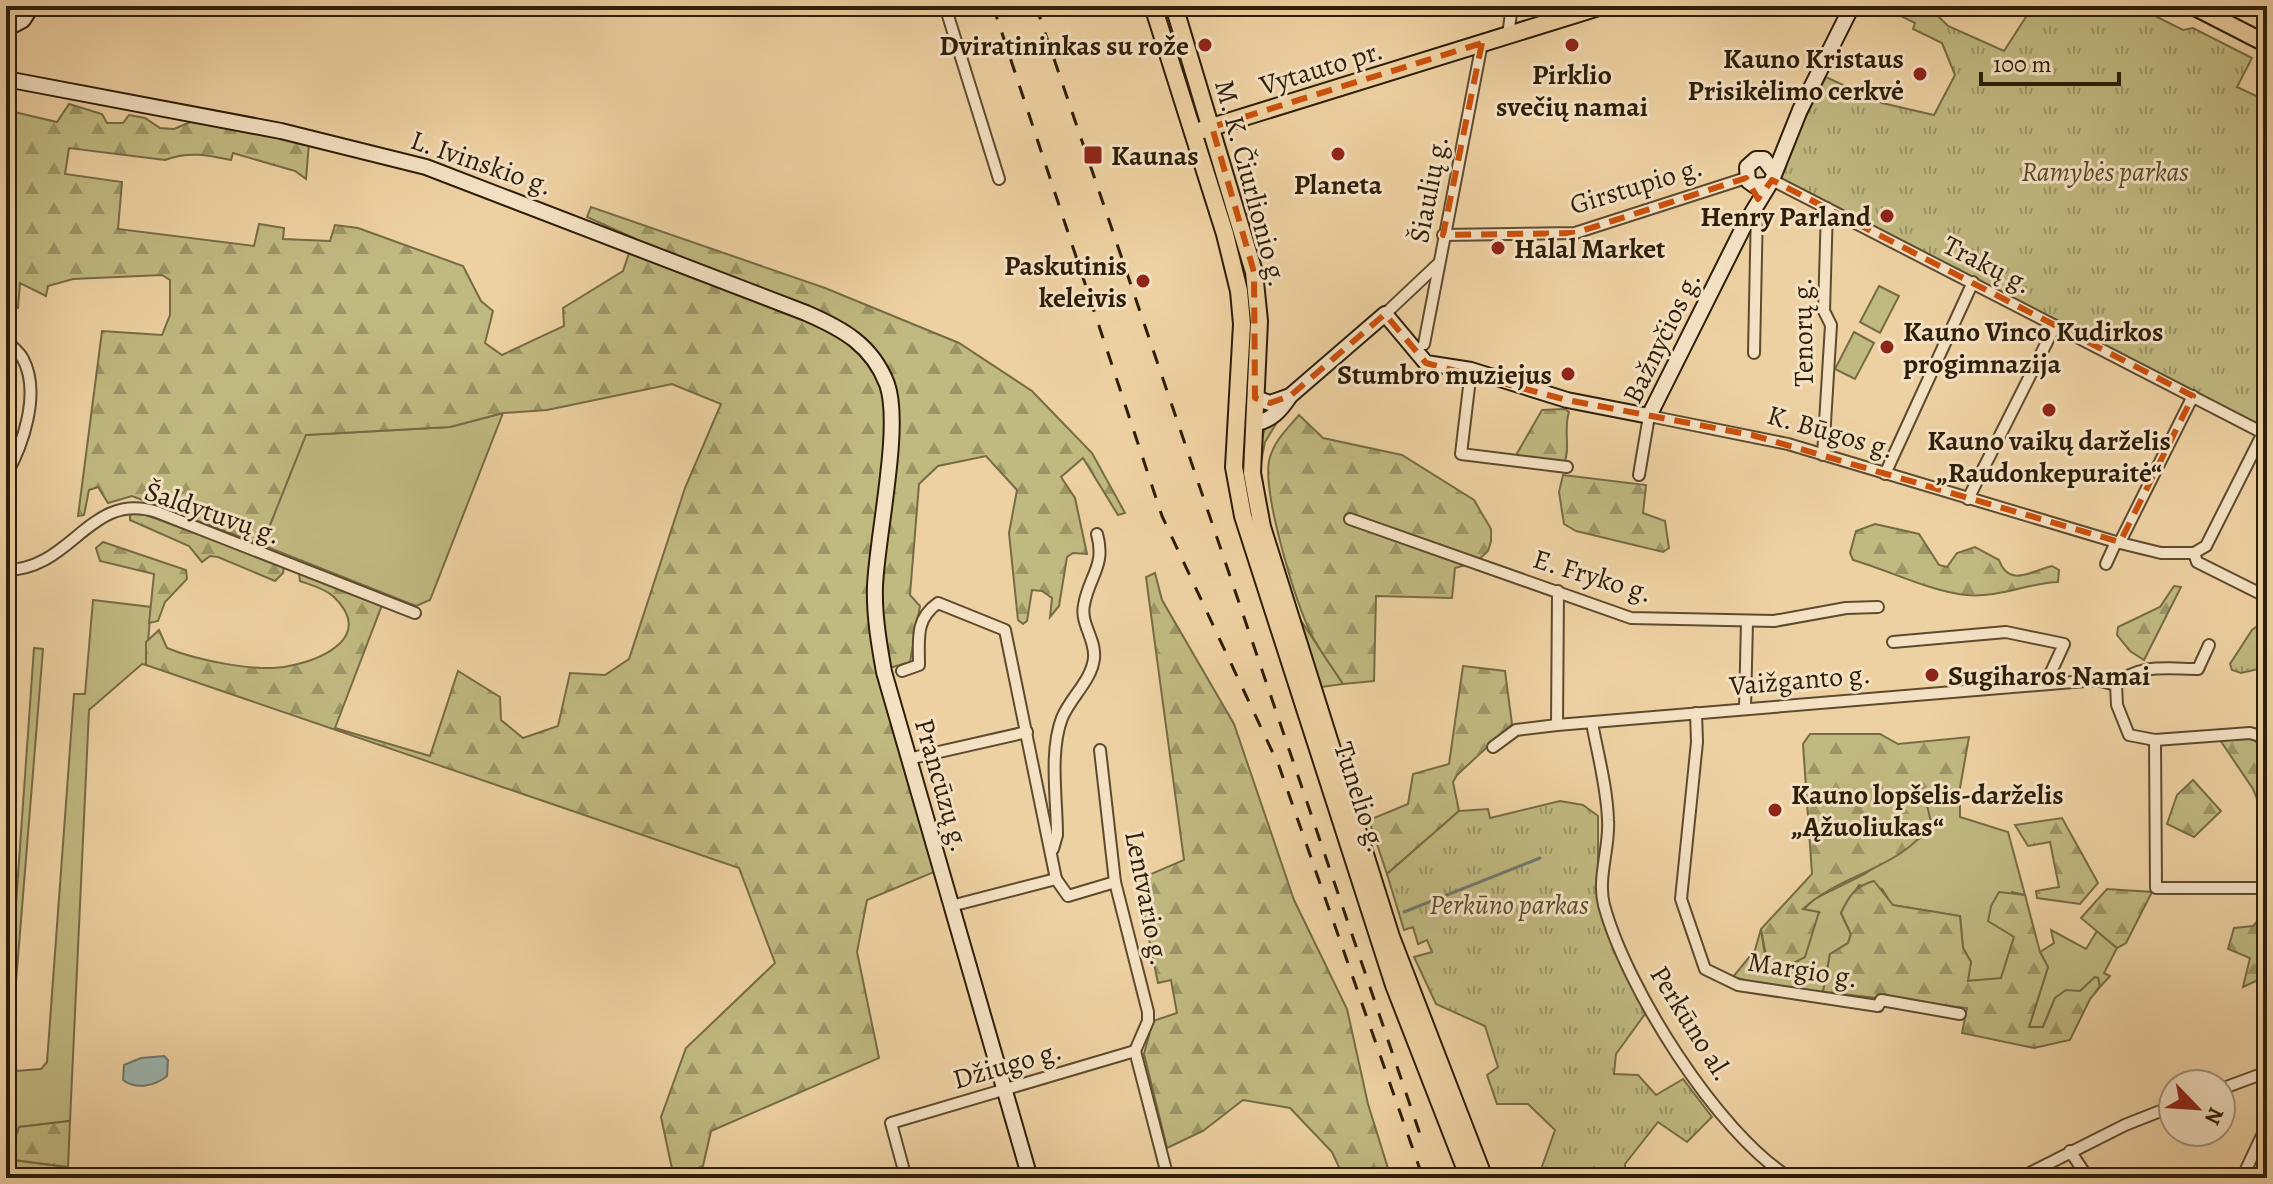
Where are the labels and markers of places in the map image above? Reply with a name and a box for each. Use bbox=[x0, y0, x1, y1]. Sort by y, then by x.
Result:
place label: Dviratininkas su rože bbox=[939, 27, 1189, 65]
marker: Dviratininkas su rože bbox=[1196, 36, 1214, 54]
marker: Pirklio svečių namai bbox=[1563, 36, 1581, 54]
place label: Kauno Kristaus Prisikėlimo cerkvė bbox=[1688, 40, 1904, 110]
place label: Pirklio svečių namai bbox=[1496, 56, 1648, 126]
marker: Kauno Kristaus Prisikėlimo cerkvė bbox=[1911, 65, 1929, 83]
place label: Kaunas bbox=[1111, 137, 1199, 175]
marker: Kaunas bbox=[1082, 144, 1104, 166]
marker: Planeta bbox=[1329, 145, 1347, 163]
place label: Planeta bbox=[1294, 166, 1383, 204]
place label: Henry Parland bbox=[1700, 198, 1872, 236]
marker: Henry Parland bbox=[1878, 207, 1896, 225]
place label: Halal Market bbox=[1514, 230, 1665, 268]
marker: Halal Market bbox=[1489, 239, 1507, 257]
place label: Paskutinis keleivis bbox=[1004, 247, 1127, 317]
marker: Paskutinis keleivis bbox=[1134, 272, 1152, 290]
place label: Kauno Vinco Kudirkos progimnazija bbox=[1903, 313, 2163, 383]
marker: Kauno Vinco Kudirkos progimnazija bbox=[1878, 338, 1896, 356]
place label: Stumbro muziejus bbox=[1337, 356, 1552, 394]
marker: Stumbro muziejus bbox=[1559, 365, 1577, 383]
marker: Kauno vaikų darželis „Raudonkepuraitė“ bbox=[2040, 401, 2058, 419]
place label: Kauno vaikų darželis „Raudonkepuraitė“ bbox=[1927, 422, 2171, 492]
place label: Sugiharos Namai bbox=[1948, 657, 2150, 695]
marker: Sugiharos Namai bbox=[1923, 666, 1941, 684]
place label: Kauno lopšelis-darželis „Ąžuoliukas“ bbox=[1791, 776, 2064, 846]
marker: Kauno lopšelis-darželis „Ąžuoliukas“ bbox=[1766, 801, 1784, 819]

